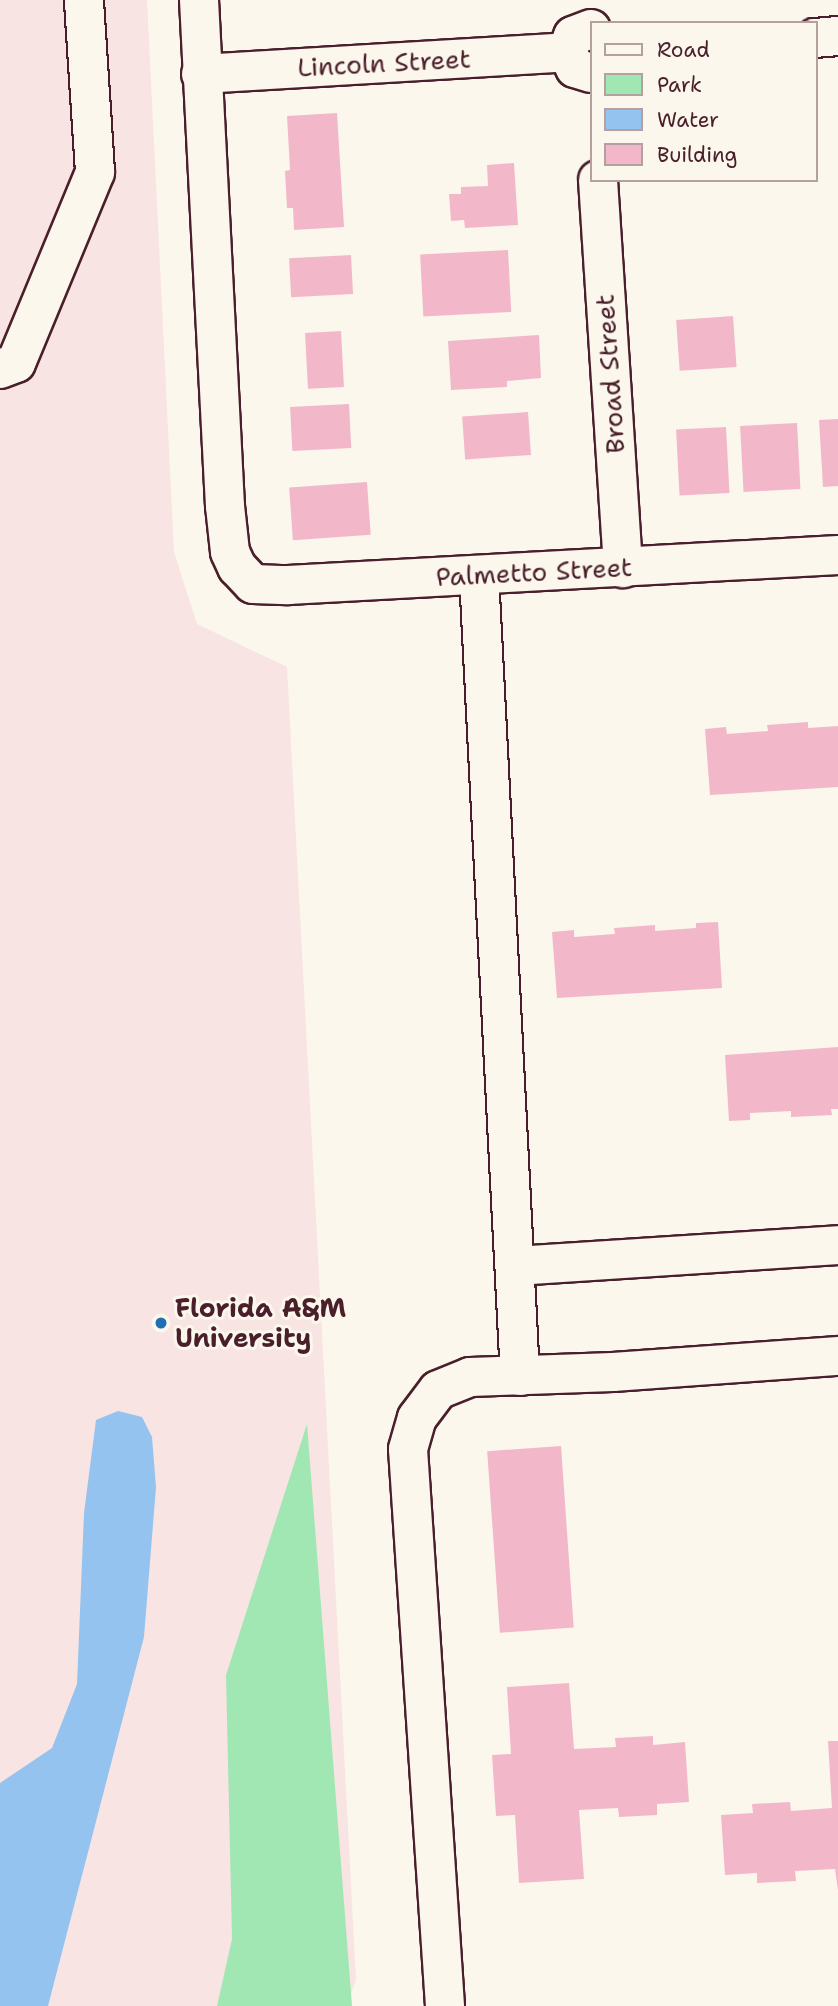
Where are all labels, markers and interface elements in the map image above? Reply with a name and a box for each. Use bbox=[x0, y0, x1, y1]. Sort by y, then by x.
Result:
legend bbox=[590, 21, 817, 182]
text: Road bbox=[657, 36, 710, 64]
street label: Lincoln Street bbox=[297, 43, 471, 83]
text: Park bbox=[657, 71, 702, 99]
text: Water bbox=[657, 106, 719, 134]
text: Building bbox=[657, 141, 737, 169]
street label: Broad Street bbox=[589, 293, 631, 455]
street label: Palmetto Street bbox=[435, 551, 633, 593]
place label: Florida A&M University bbox=[175, 1292, 346, 1354]
marker: Florida A&M University bbox=[153, 1315, 169, 1331]

